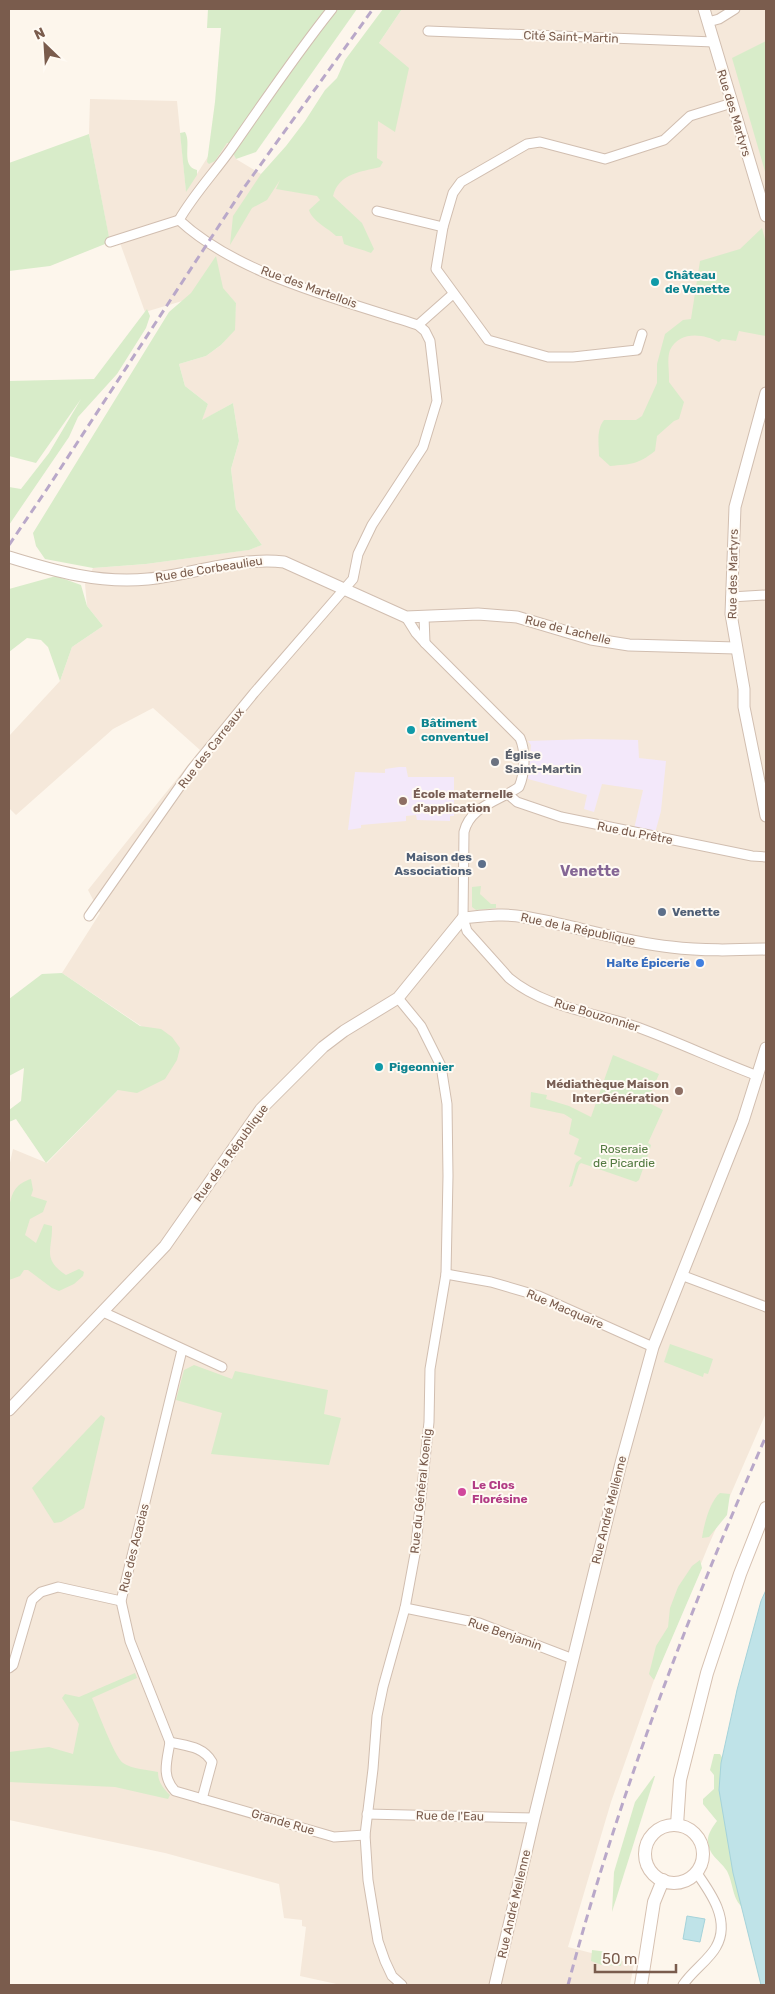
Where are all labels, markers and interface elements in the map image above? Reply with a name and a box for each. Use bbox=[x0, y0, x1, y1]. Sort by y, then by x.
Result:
north arrow bbox=[20, 20, 70, 70]
text: N bbox=[32, 24, 48, 44]
street label: Cité Saint-Martin bbox=[523, 28, 619, 46]
street label: Rue des Martyrs bbox=[714, 68, 754, 158]
street label: Rue des Martellois bbox=[259, 263, 359, 311]
place label: Château de Venette bbox=[665, 268, 730, 296]
marker: Château de Venette bbox=[649, 276, 661, 288]
street label: Rue des Martyrs bbox=[725, 529, 741, 619]
street label: Rue de Corbeaulieu bbox=[154, 554, 264, 584]
street label: Rue de Lachelle bbox=[524, 613, 613, 648]
street label: Rue des Carreaux bbox=[175, 705, 247, 791]
place label: Bâtiment conventuel bbox=[421, 716, 488, 744]
marker: Bâtiment conventuel bbox=[405, 724, 417, 736]
place label: Église Saint-Martin bbox=[505, 748, 582, 776]
marker: Église Saint-Martin bbox=[489, 756, 501, 768]
place label: École maternelle d'application bbox=[413, 787, 513, 815]
marker: École maternelle d'application bbox=[397, 795, 409, 807]
street label: Rue du Prêtre bbox=[596, 819, 674, 847]
place label: Maison des Associations bbox=[395, 850, 472, 878]
marker: Maison des Associations bbox=[476, 858, 488, 870]
district label: Venette bbox=[560, 862, 620, 880]
place label: Venette bbox=[672, 905, 720, 919]
marker: Venette bbox=[656, 906, 668, 918]
street label: Rue de la République bbox=[519, 910, 637, 948]
place label: Halte Épicerie bbox=[606, 956, 690, 970]
marker: Halte Épicerie bbox=[694, 957, 706, 969]
street label: Rue Bouzonnier bbox=[553, 995, 642, 1035]
place label: Pigeonnier bbox=[389, 1060, 455, 1074]
marker: Pigeonnier bbox=[373, 1061, 385, 1073]
place label: Médiathèque Maison InterGénération bbox=[546, 1077, 669, 1105]
marker: Médiathèque Maison InterGénération bbox=[673, 1085, 685, 1097]
street label: Rue de la République bbox=[191, 1101, 271, 1204]
park label: Roseraie de Picardie bbox=[593, 1142, 655, 1170]
street label: Rue Macquaire bbox=[524, 1286, 606, 1332]
street label: Rue du Général Koenig bbox=[407, 1428, 435, 1554]
street label: Rue André Mellenne bbox=[589, 1454, 629, 1566]
place label: Le Clos Florésine bbox=[472, 1478, 528, 1506]
marker: Le Clos Florésine bbox=[456, 1486, 468, 1498]
street label: Rue des Acacias bbox=[116, 1502, 152, 1594]
street label: Rue Benjamin bbox=[466, 1615, 544, 1653]
street label: Grande Rue bbox=[250, 1806, 317, 1838]
street label: Rue de l'Eau bbox=[416, 1808, 484, 1824]
street label: Rue André Mellenne bbox=[495, 1848, 533, 1960]
scale bar bbox=[595, 1942, 676, 1974]
text: 50 m bbox=[602, 1950, 637, 1968]

